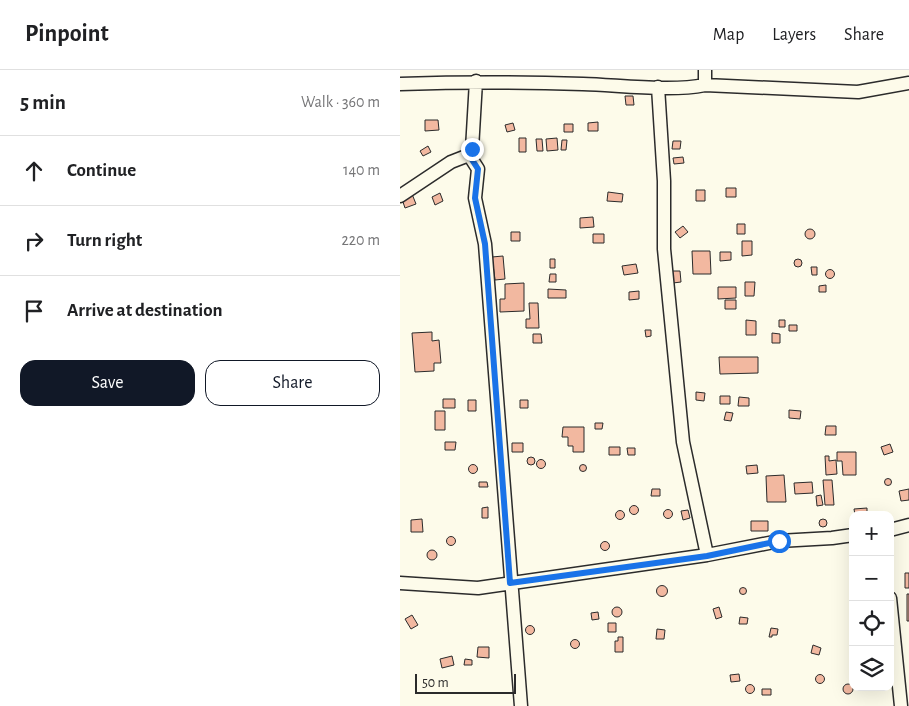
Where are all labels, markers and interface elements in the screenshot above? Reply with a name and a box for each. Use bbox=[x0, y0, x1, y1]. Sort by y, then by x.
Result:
text: Pinpoint bbox=[25, 22, 109, 46]
text: Map bbox=[713, 26, 744, 44]
text: Layers bbox=[772, 26, 816, 44]
text: Share bbox=[844, 26, 884, 44]
text: 5 min bbox=[20, 92, 66, 113]
text: Walk · 360 m bbox=[301, 94, 380, 110]
route end bbox=[461, 138, 484, 161]
icon: ahead bbox=[20, 157, 48, 185]
text: Continue bbox=[67, 161, 136, 180]
text: 140 m bbox=[343, 162, 380, 178]
icon: right bbox=[20, 227, 48, 255]
text: Turn right bbox=[67, 231, 142, 250]
text: 220 m bbox=[342, 232, 380, 248]
icon: arrive bbox=[20, 297, 48, 325]
text: Arrive at destination bbox=[67, 301, 223, 320]
button: Save bbox=[20, 360, 195, 406]
button: Share bbox=[205, 360, 380, 406]
map controls bbox=[849, 511, 894, 691]
button: + bbox=[849, 511, 894, 556]
route start bbox=[768, 530, 791, 553]
button: − bbox=[849, 556, 894, 601]
button: locate bbox=[849, 601, 894, 646]
button: layers bbox=[849, 646, 894, 691]
scale bar bbox=[415, 671, 516, 694]
text: 50 m bbox=[422, 676, 449, 690]

